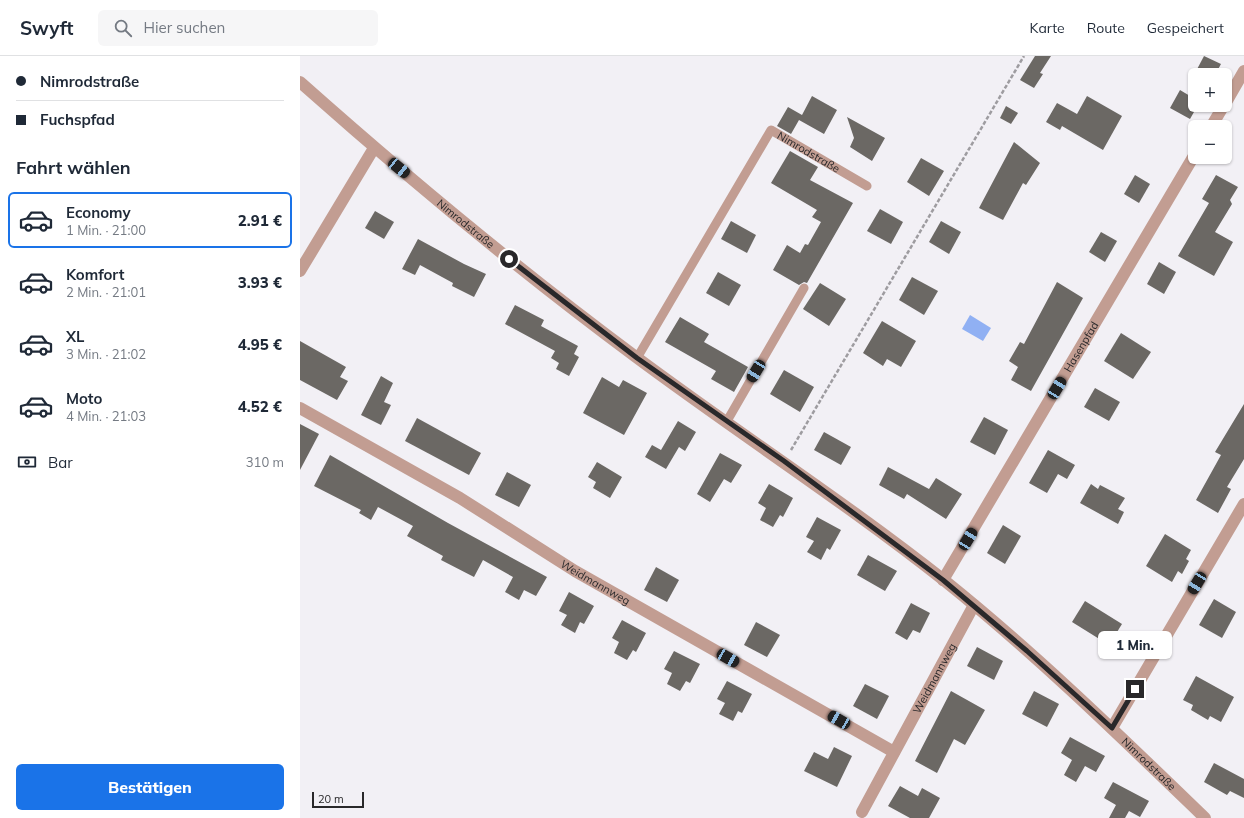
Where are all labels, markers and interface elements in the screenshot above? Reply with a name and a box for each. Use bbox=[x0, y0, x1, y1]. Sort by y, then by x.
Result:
search box bbox=[98, 10, 378, 46]
text: Swyft bbox=[20, 16, 74, 40]
icon: search bbox=[112, 17, 134, 39]
text: Hier suchen bbox=[144, 18, 225, 37]
text: Karte bbox=[1030, 19, 1065, 37]
text: Route bbox=[1087, 19, 1125, 37]
text: Gespeichert bbox=[1147, 19, 1224, 37]
map controls bbox=[1188, 68, 1232, 164]
button: + bbox=[1188, 68, 1232, 112]
text: Nimrodstraße bbox=[40, 72, 139, 91]
text: Fuchspfad bbox=[40, 110, 115, 129]
button: − bbox=[1188, 120, 1232, 164]
street label: Nimrodstraße bbox=[775, 128, 842, 176]
text: Fahrt wählen bbox=[16, 156, 131, 179]
car bbox=[386, 156, 412, 180]
street label: Nimrodstraße bbox=[434, 196, 497, 251]
icon: car bbox=[18, 202, 54, 238]
text: Economy bbox=[66, 203, 131, 222]
text: 2.91 € bbox=[238, 211, 282, 230]
text: 1 Min. · 21:00 bbox=[66, 222, 146, 238]
route start bbox=[500, 250, 518, 268]
icon: car bbox=[18, 264, 54, 300]
text: Komfort bbox=[66, 265, 124, 284]
text: 3.93 € bbox=[238, 273, 282, 292]
text: 2 Min. · 21:01 bbox=[66, 284, 146, 300]
street label: Hasenpfad bbox=[1061, 319, 1101, 375]
icon: car bbox=[18, 326, 54, 362]
text: XL bbox=[66, 327, 84, 346]
text: 4.95 € bbox=[238, 335, 282, 354]
text: 3 Min. · 21:02 bbox=[66, 346, 146, 362]
car bbox=[745, 358, 767, 384]
car bbox=[1046, 375, 1068, 401]
icon: car bbox=[18, 388, 54, 424]
text: Moto bbox=[66, 389, 102, 408]
text: 4.52 € bbox=[238, 397, 282, 416]
text: 4 Min. · 21:03 bbox=[66, 408, 146, 424]
icon: cash bbox=[16, 451, 38, 473]
text: Bar bbox=[48, 453, 73, 472]
text: 310 m bbox=[246, 454, 284, 470]
car bbox=[957, 526, 979, 552]
street label: Weidmannweg bbox=[558, 557, 633, 608]
car bbox=[1186, 570, 1208, 596]
callout: 1 Min. bbox=[1098, 631, 1172, 659]
text: 1 Min. bbox=[1116, 637, 1154, 653]
street label: Weidmannweg bbox=[910, 641, 959, 716]
car bbox=[715, 647, 741, 669]
route end bbox=[1126, 680, 1144, 698]
car bbox=[826, 709, 852, 731]
street label: Nimrodstraße bbox=[1119, 735, 1179, 793]
button: Bestätigen bbox=[16, 764, 284, 810]
scale bar bbox=[312, 790, 364, 809]
text: 20 m bbox=[318, 792, 344, 806]

